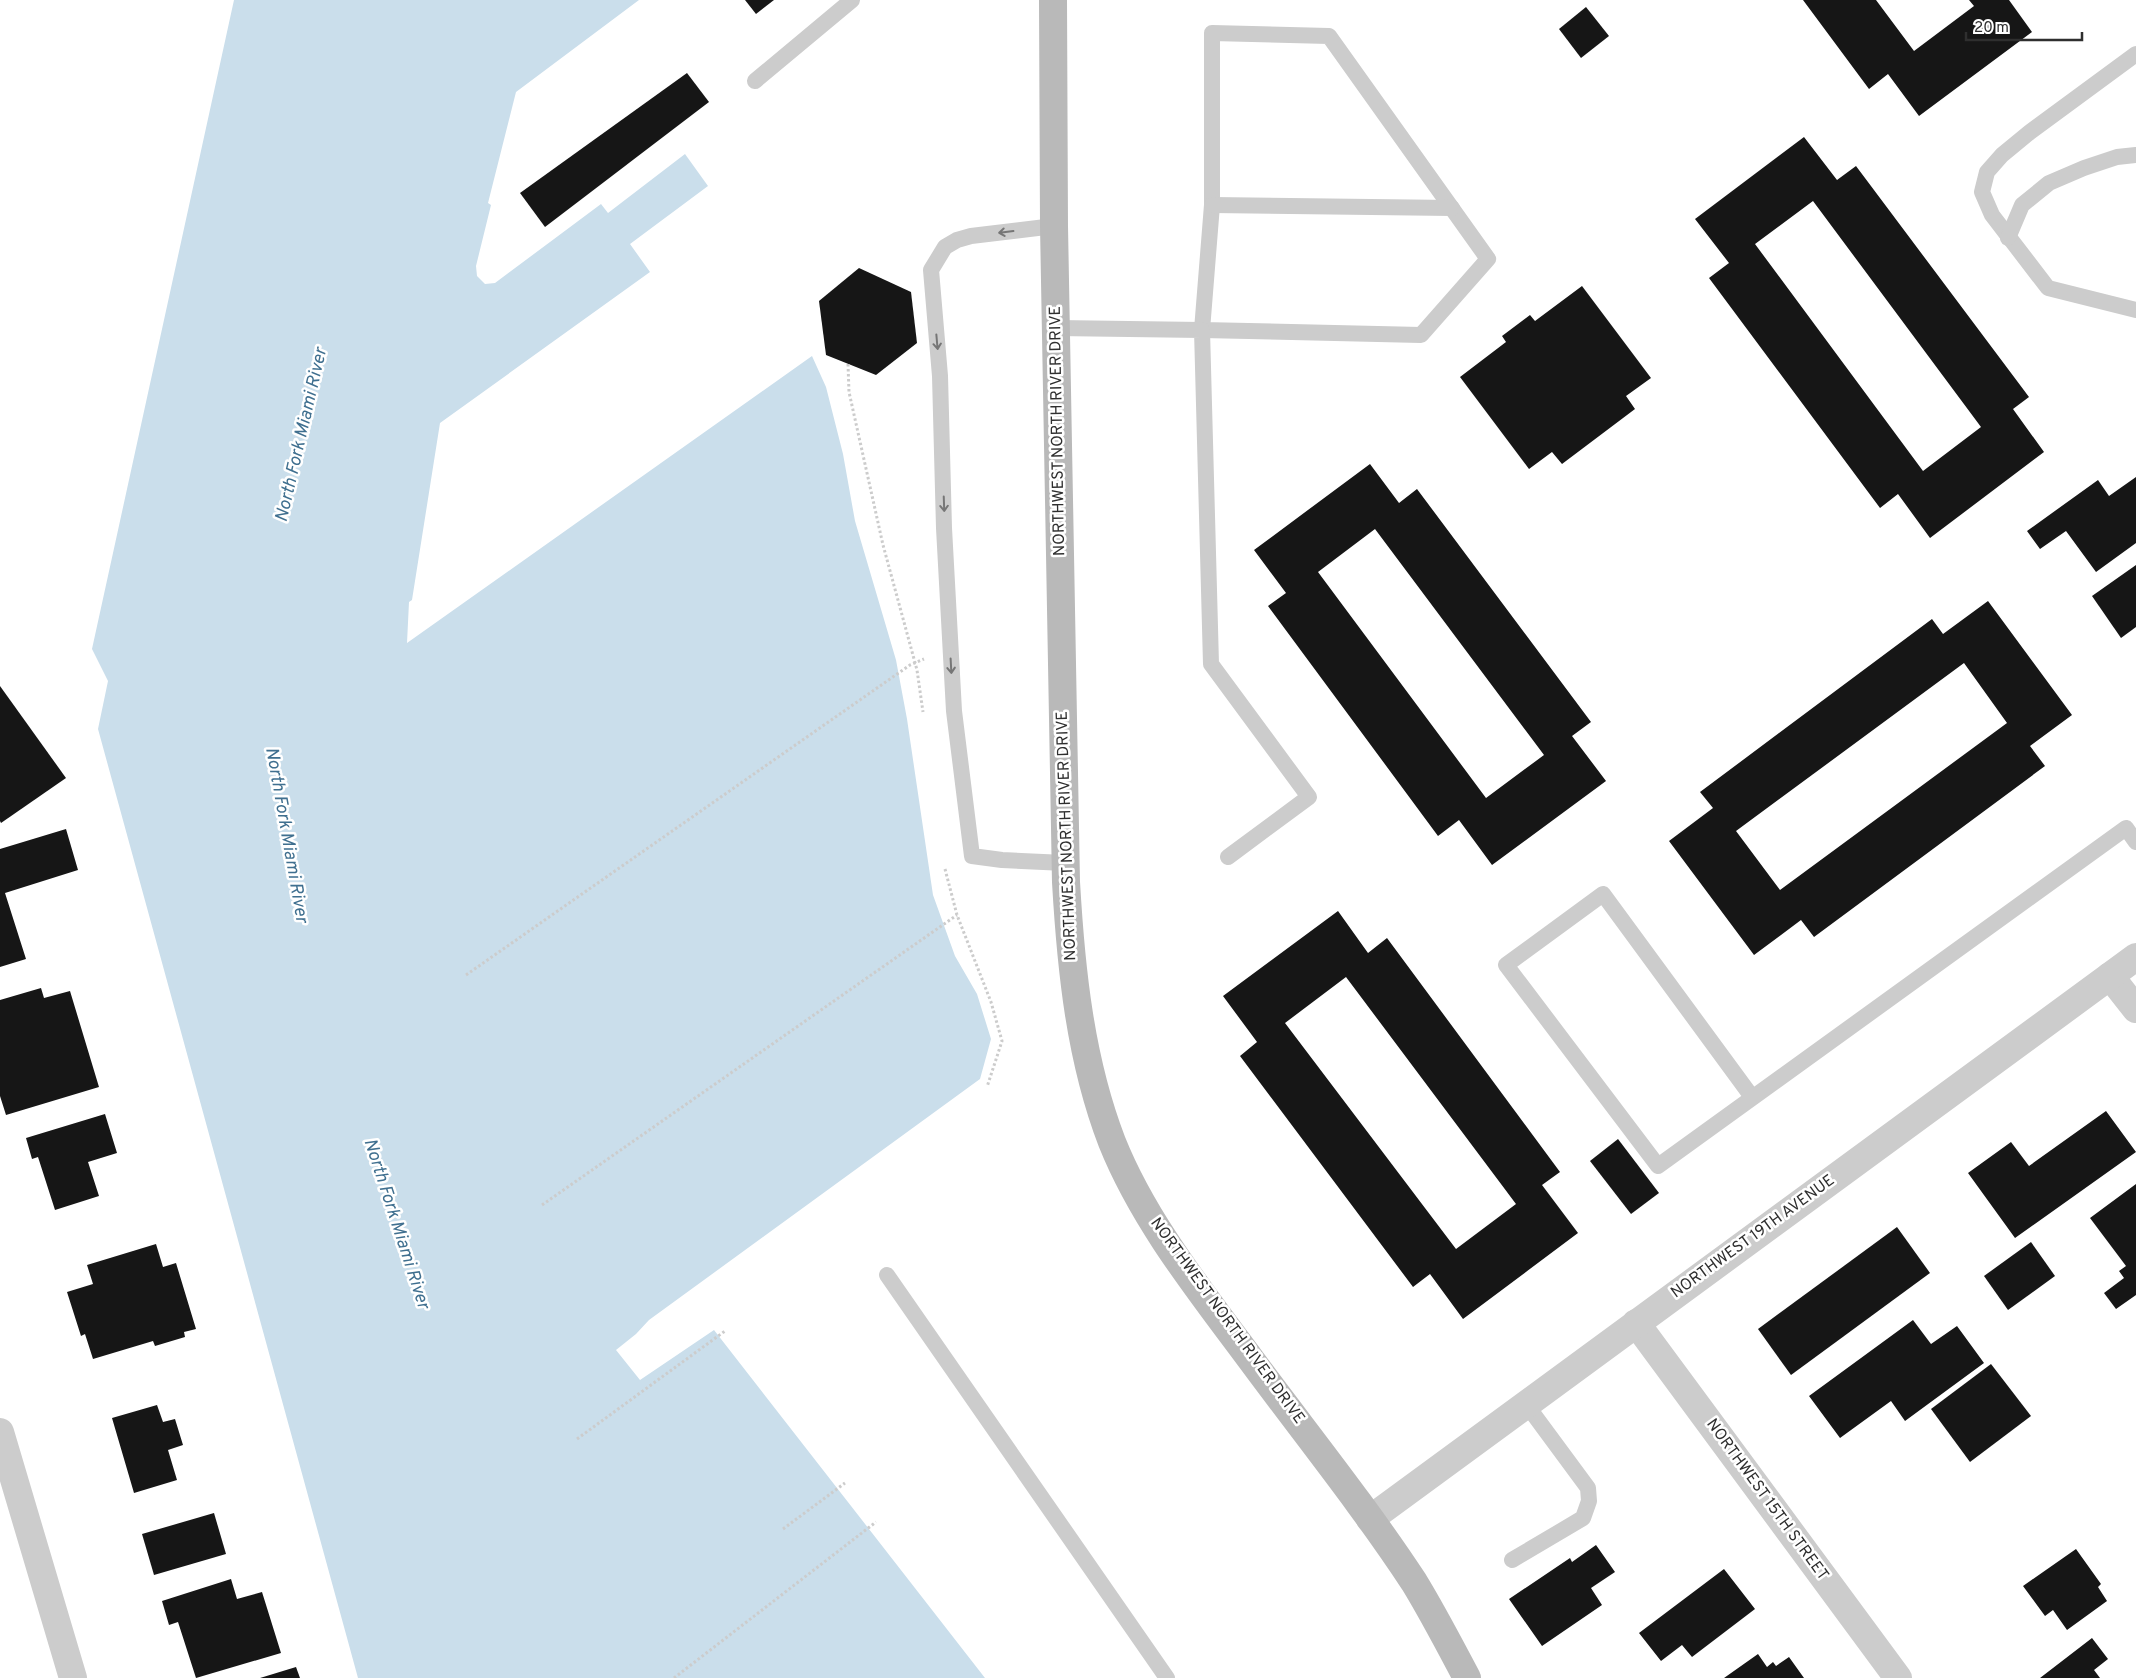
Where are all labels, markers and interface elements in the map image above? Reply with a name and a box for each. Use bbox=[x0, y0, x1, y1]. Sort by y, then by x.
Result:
scale bar bbox=[1966, 10, 2082, 42]
text: 20 m bbox=[1974, 19, 2009, 38]
one-way arrow bbox=[998, 227, 1014, 237]
street label: NORTHWEST NORTH RIVER DRIVE bbox=[1046, 306, 1070, 556]
one-way arrow bbox=[932, 333, 941, 349]
water label: North Fork Miami River bbox=[271, 344, 334, 524]
one-way arrow bbox=[939, 496, 948, 512]
one-way arrow bbox=[947, 658, 956, 674]
street label: NORTHWEST NORTH RIVER DRIVE bbox=[1053, 711, 1081, 961]
water label: North Fork Miami River bbox=[259, 745, 313, 927]
water label: North Fork Miami River bbox=[358, 1136, 435, 1314]
street label: NORTHWEST 19TH AVENUE bbox=[1667, 1171, 1839, 1303]
street label: NORTHWEST NORTH RIVER DRIVE bbox=[1145, 1214, 1309, 1428]
street label: NORTHWEST 15TH STREET bbox=[1701, 1415, 1833, 1585]

